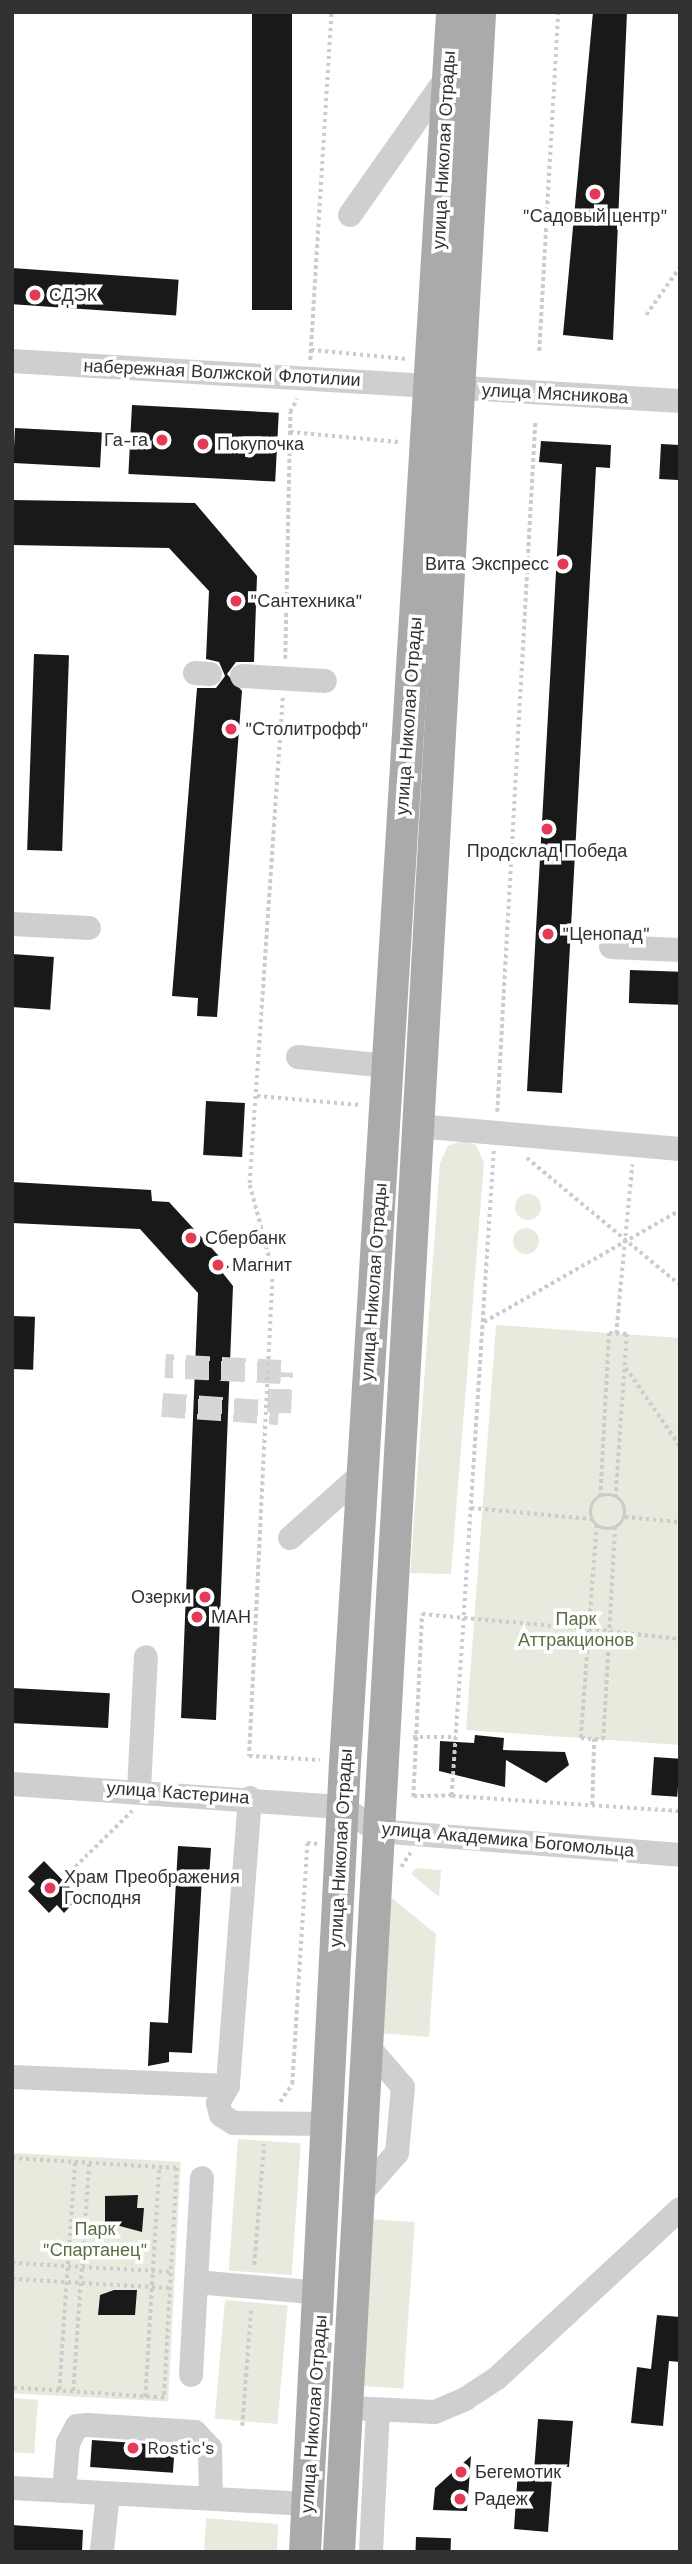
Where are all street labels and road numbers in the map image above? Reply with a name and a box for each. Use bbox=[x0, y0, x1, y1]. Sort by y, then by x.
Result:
street label: улица Николая Отрады bbox=[428, 50, 460, 250]
street label: набережная Волжской Флотилии bbox=[83, 355, 361, 391]
street label: улица Мясникова bbox=[481, 379, 629, 409]
street label: улица Николая Отрады bbox=[391, 616, 427, 816]
street label: улица Николая Отрады bbox=[356, 1182, 392, 1382]
street label: улица Николая Отрады bbox=[325, 1748, 357, 1948]
street label: улица Кастерина bbox=[106, 1777, 250, 1809]
street label: улица Академика Богомольца bbox=[381, 1818, 635, 1862]
street label: улица Николая Отрады bbox=[296, 2314, 332, 2514]

